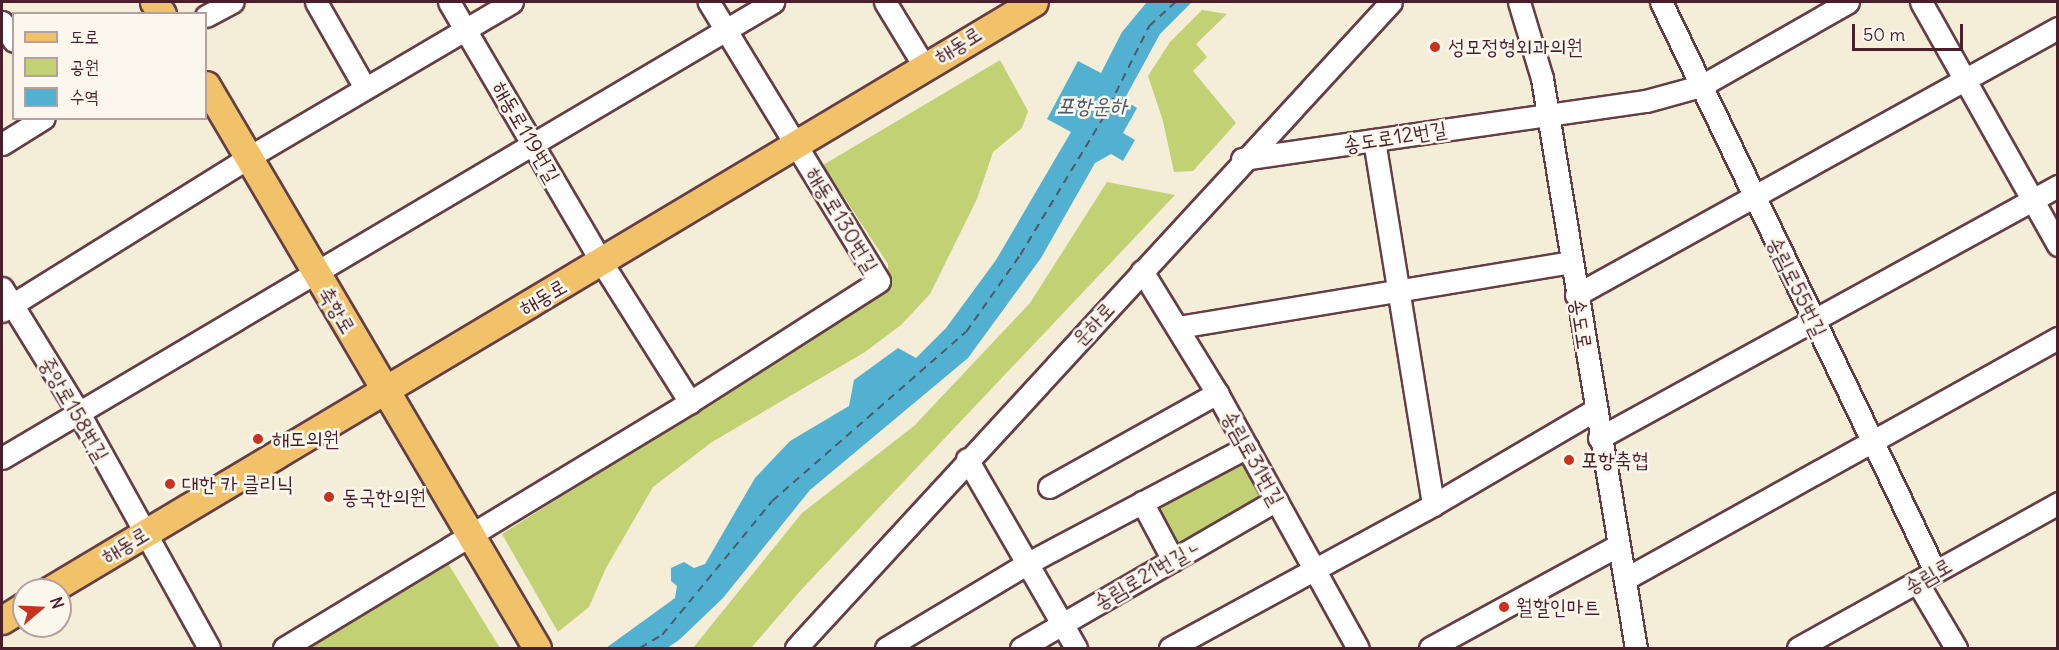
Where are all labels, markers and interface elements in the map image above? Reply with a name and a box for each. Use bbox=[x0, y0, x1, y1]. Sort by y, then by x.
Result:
legend bbox=[12, 12, 207, 120]
scale bar bbox=[1855, 12, 1966, 50]
street label: 해동로 bbox=[930, 21, 986, 69]
text: 50 m bbox=[1863, 23, 1905, 46]
text: 도로 bbox=[70, 25, 99, 48]
place label: 성모정형외과의원 bbox=[1448, 34, 1583, 60]
marker: 성모정형외과의원 bbox=[1426, 38, 1444, 56]
text: 공원 bbox=[70, 55, 99, 78]
street label: 해동로119번길 bbox=[487, 77, 565, 187]
text: 수역 bbox=[70, 85, 99, 108]
water label: 포항운하 bbox=[1057, 93, 1127, 119]
street label: 송도로12번길 bbox=[1342, 116, 1448, 158]
street label: 해동로130번길 bbox=[801, 163, 883, 277]
street label: 송림로55번길 bbox=[1762, 233, 1832, 341]
street label: 해동로 bbox=[515, 273, 571, 321]
street label: 축항로 bbox=[313, 282, 361, 338]
street label: 운하로 bbox=[1066, 297, 1120, 351]
street label: 송도로 bbox=[1565, 297, 1597, 351]
street label: 중앙로158번길 bbox=[34, 352, 114, 466]
street label: 송림로31번길 bbox=[1217, 406, 1289, 510]
place label: 해도의원 bbox=[272, 426, 340, 452]
marker: 해도의원 bbox=[249, 430, 267, 448]
place label: 포항축협 bbox=[1581, 447, 1649, 473]
marker: 포항축협 bbox=[1562, 453, 1576, 467]
place label: 대한 카 클리닉 bbox=[182, 471, 293, 497]
marker: 대한 카 클리닉 bbox=[163, 477, 177, 491]
place label: 동국한의원 bbox=[342, 484, 426, 510]
marker: 동국한의원 bbox=[320, 488, 338, 506]
street label: 해동로 bbox=[97, 521, 153, 569]
street label: 송림로21번길ㄴ bbox=[1089, 533, 1207, 615]
street label: 송림로 bbox=[1900, 552, 1956, 600]
north arrow bbox=[12, 578, 72, 638]
text: N bbox=[46, 594, 68, 611]
place label: 월할인마트 bbox=[1516, 594, 1600, 620]
marker: 월할인마트 bbox=[1497, 600, 1511, 614]

